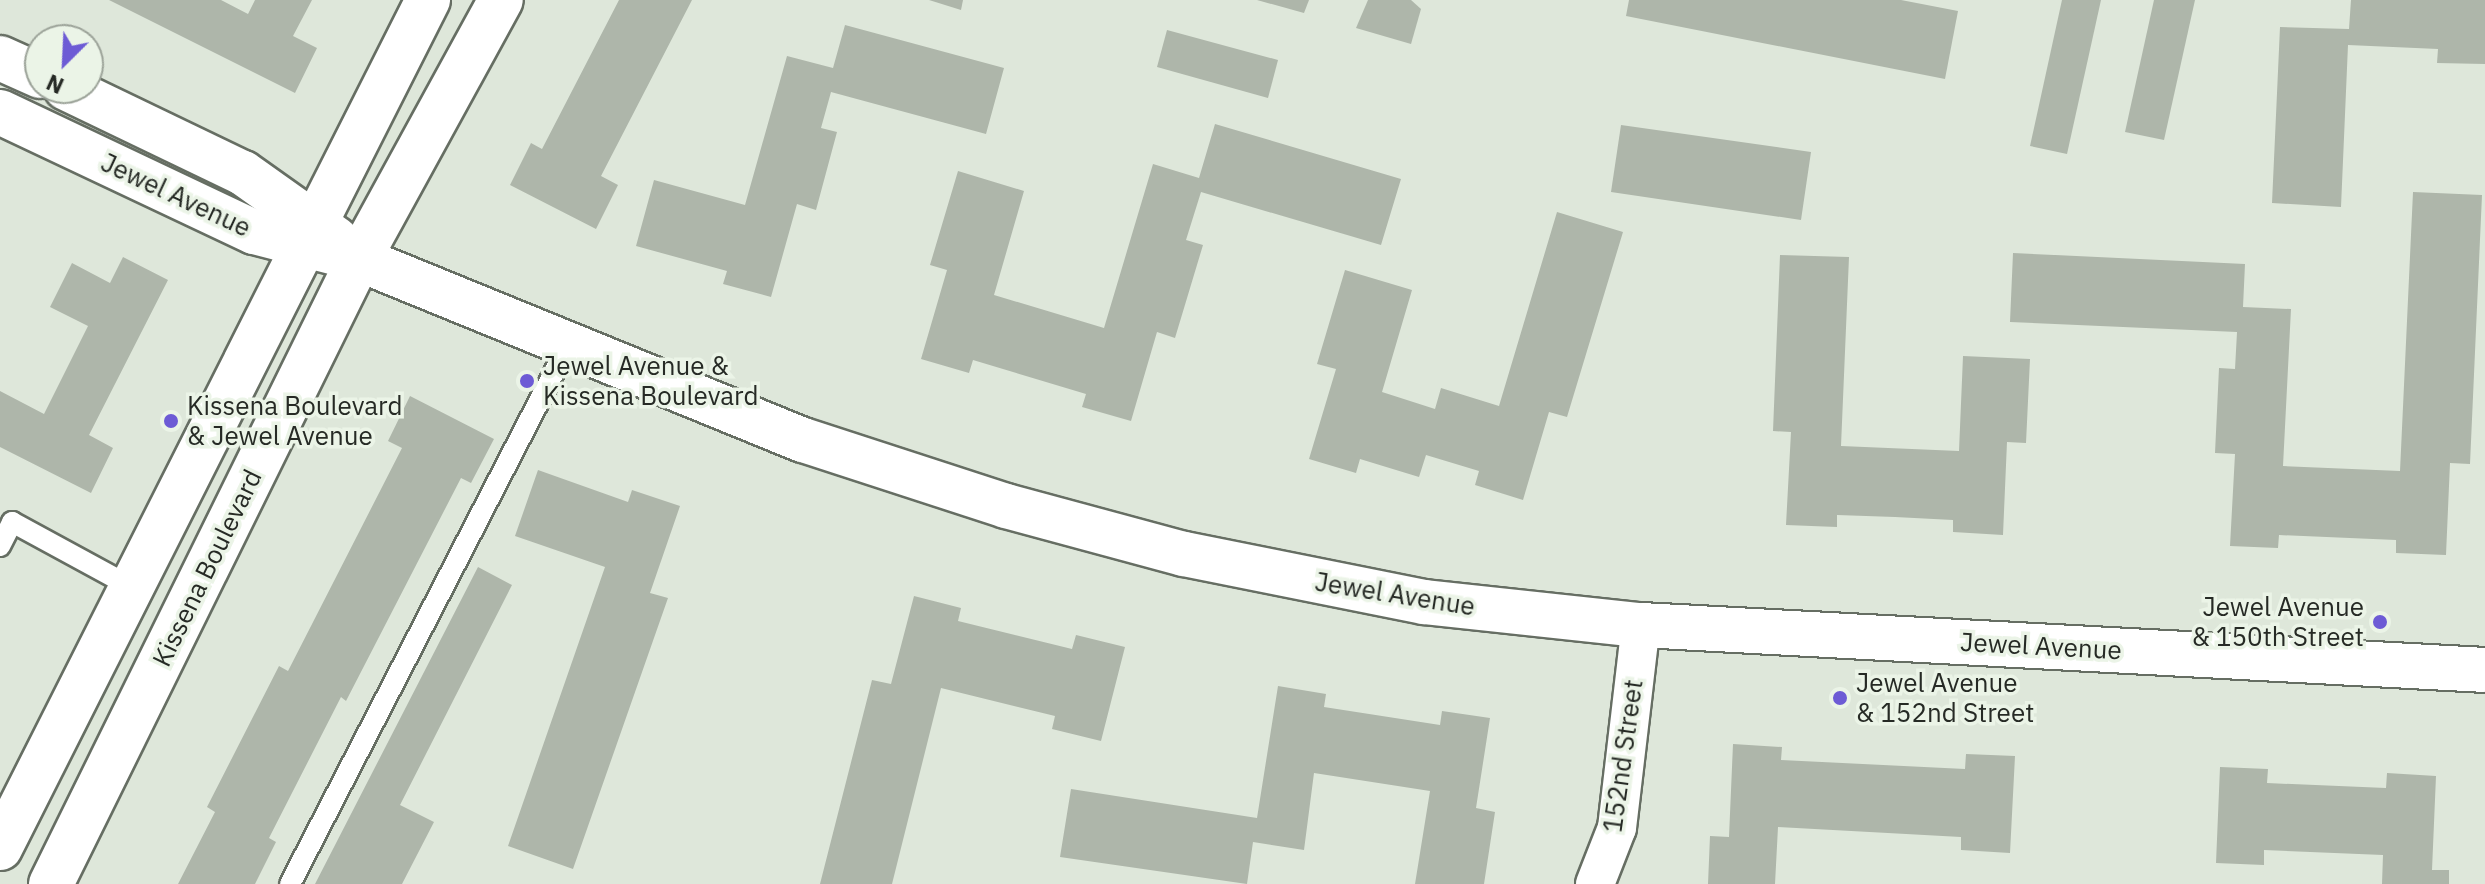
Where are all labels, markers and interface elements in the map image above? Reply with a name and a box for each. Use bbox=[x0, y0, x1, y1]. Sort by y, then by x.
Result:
north arrow bbox=[24, 24, 104, 104]
text: N bbox=[42, 68, 68, 101]
street label: Jewel Avenue bbox=[96, 147, 256, 243]
place label: Jewel Avenue & Kissena Boulevard bbox=[543, 350, 759, 412]
marker: Jewel Avenue & Kissena Boulevard bbox=[518, 372, 536, 390]
place label: Kissena Boulevard & Jewel Avenue bbox=[187, 390, 403, 452]
marker: Kissena Boulevard & Jewel Avenue bbox=[162, 412, 180, 430]
street label: Kissena Boulevard bbox=[146, 464, 268, 672]
street label: Jewel Avenue bbox=[1313, 566, 1477, 622]
place label: Jewel Avenue & 150th Street bbox=[2192, 591, 2364, 652]
marker: Jewel Avenue & 150th Street bbox=[2371, 613, 2389, 631]
street label: Jewel Avenue bbox=[1960, 626, 2122, 666]
place label: Jewel Avenue & 152nd Street bbox=[1856, 667, 2034, 728]
street label: 152nd Street bbox=[1597, 678, 1649, 834]
marker: Jewel Avenue & 152nd Street bbox=[1831, 689, 1849, 707]

